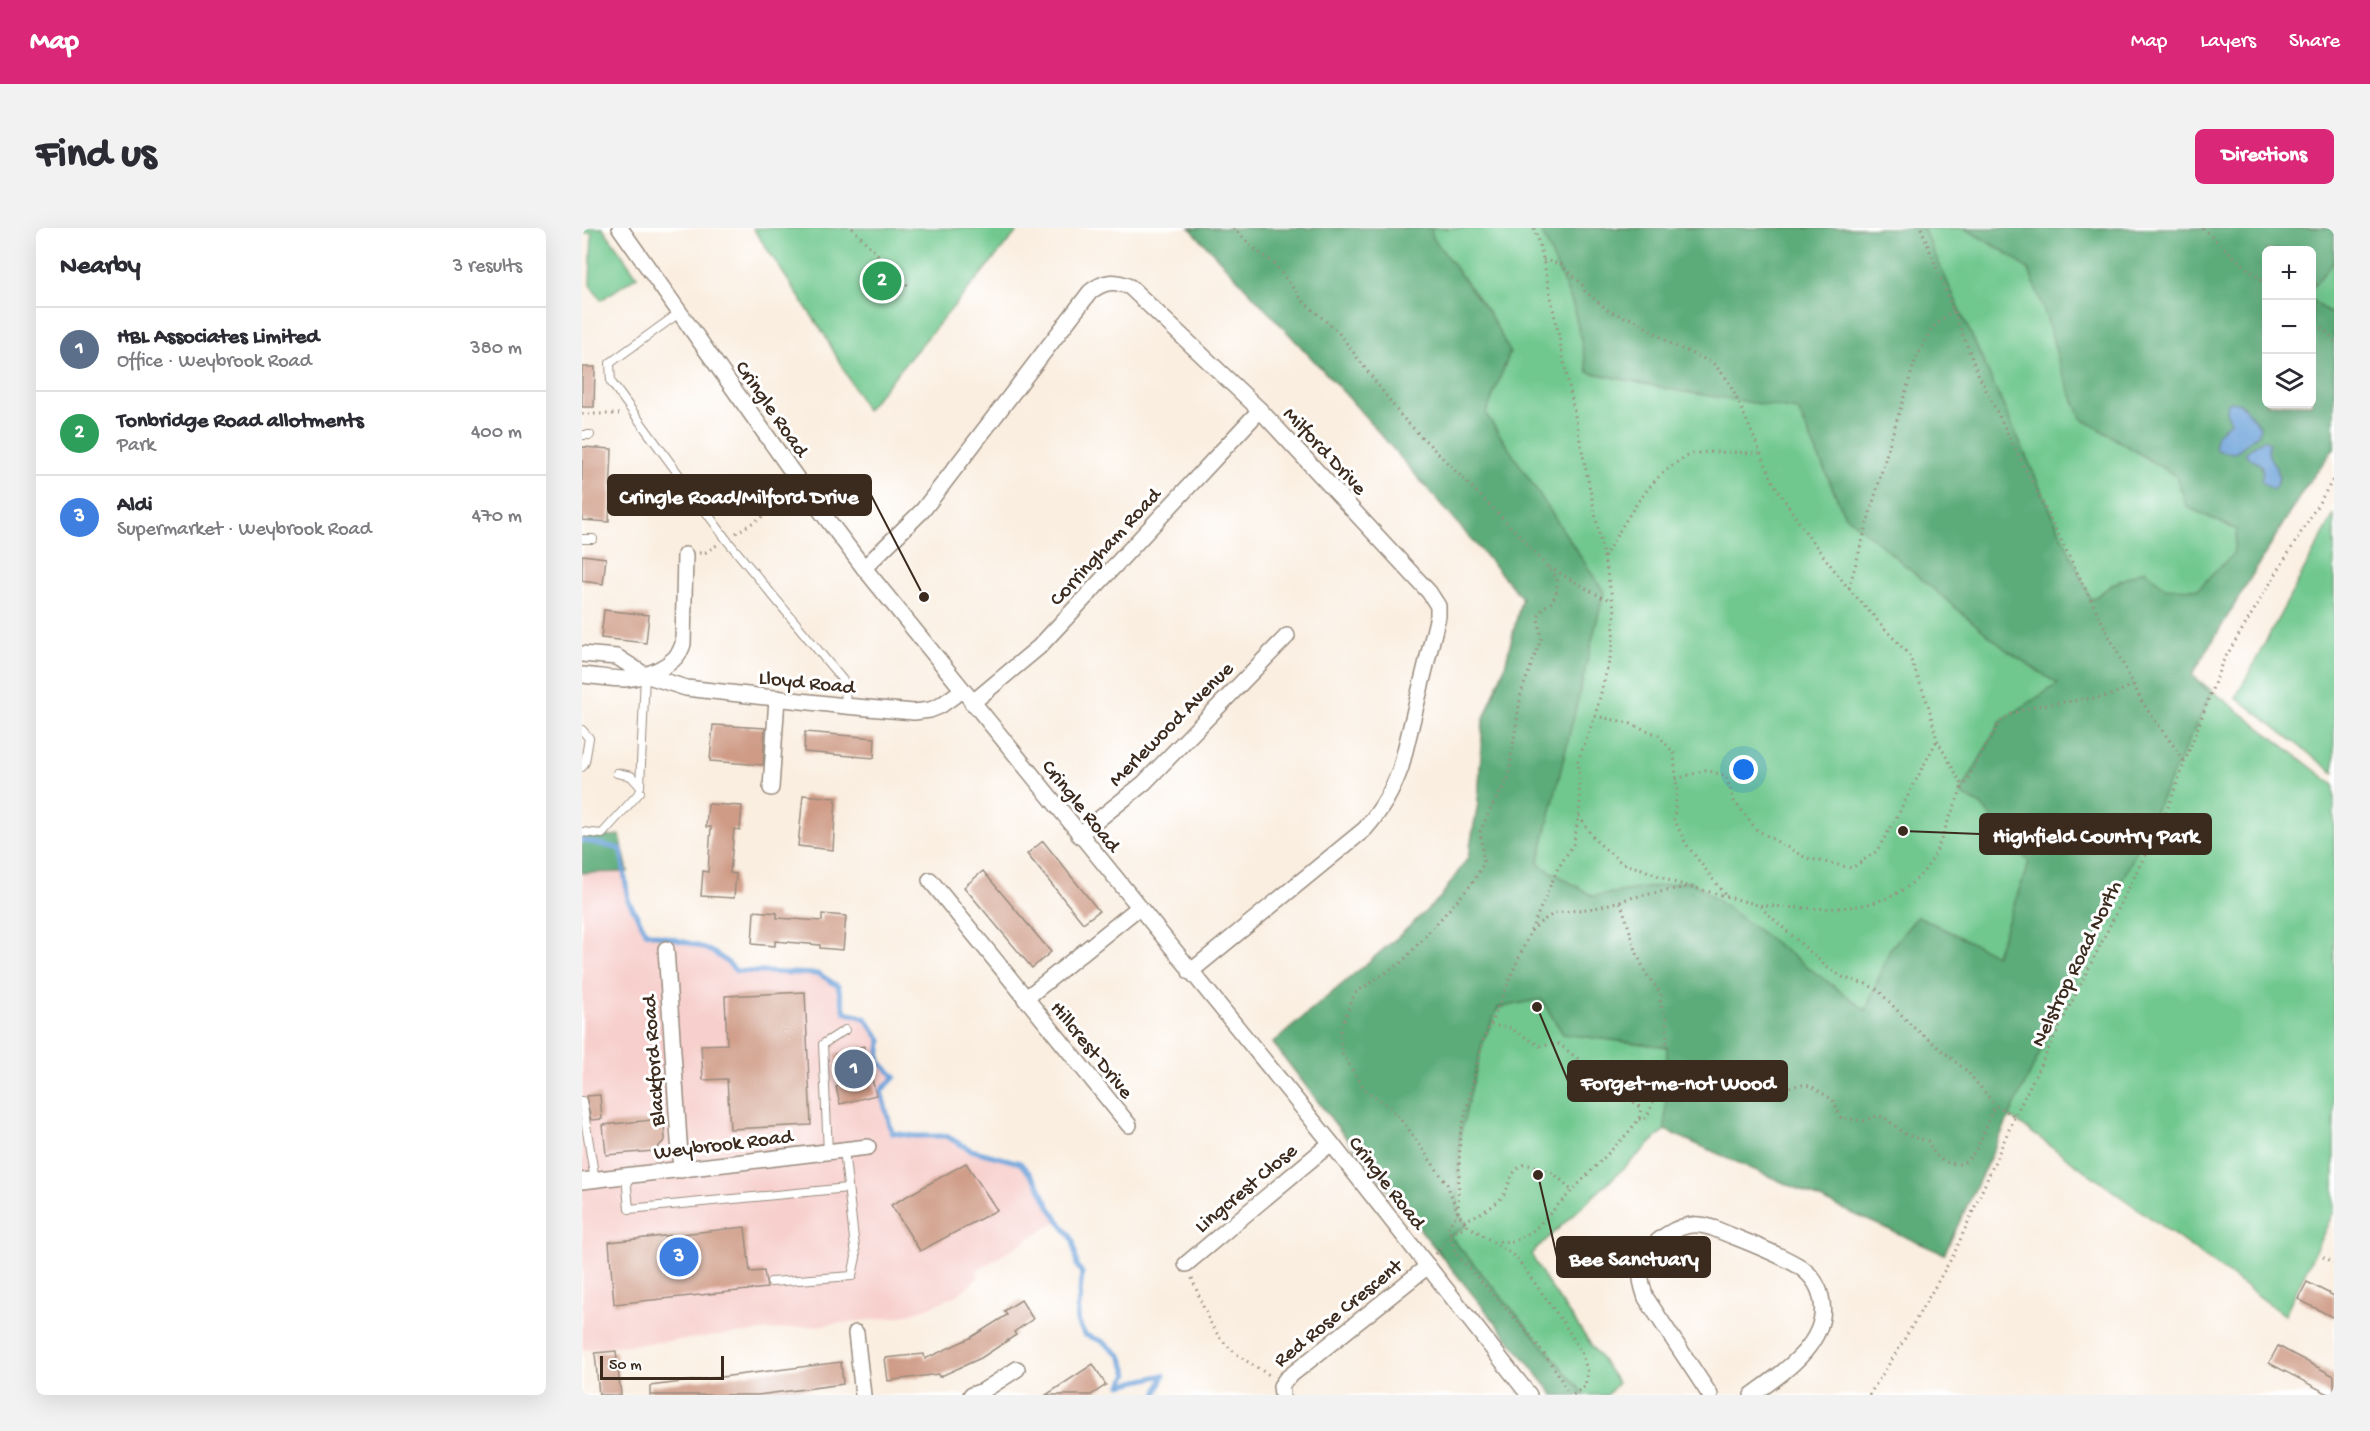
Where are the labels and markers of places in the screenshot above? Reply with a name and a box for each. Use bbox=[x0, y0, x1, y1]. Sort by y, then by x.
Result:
pin: 2 bbox=[862, 259, 902, 304]
callout: Cringle Road/Milford Drive bbox=[608, 475, 871, 515]
callout: Highfield Country Park bbox=[1980, 814, 2211, 854]
pin: 1 bbox=[834, 1046, 874, 1092]
callout: Forget-me-not Wood bbox=[1568, 1061, 1787, 1101]
pin: 3 bbox=[660, 1234, 698, 1280]
callout: Bee Sanctuary bbox=[1557, 1237, 1710, 1277]

